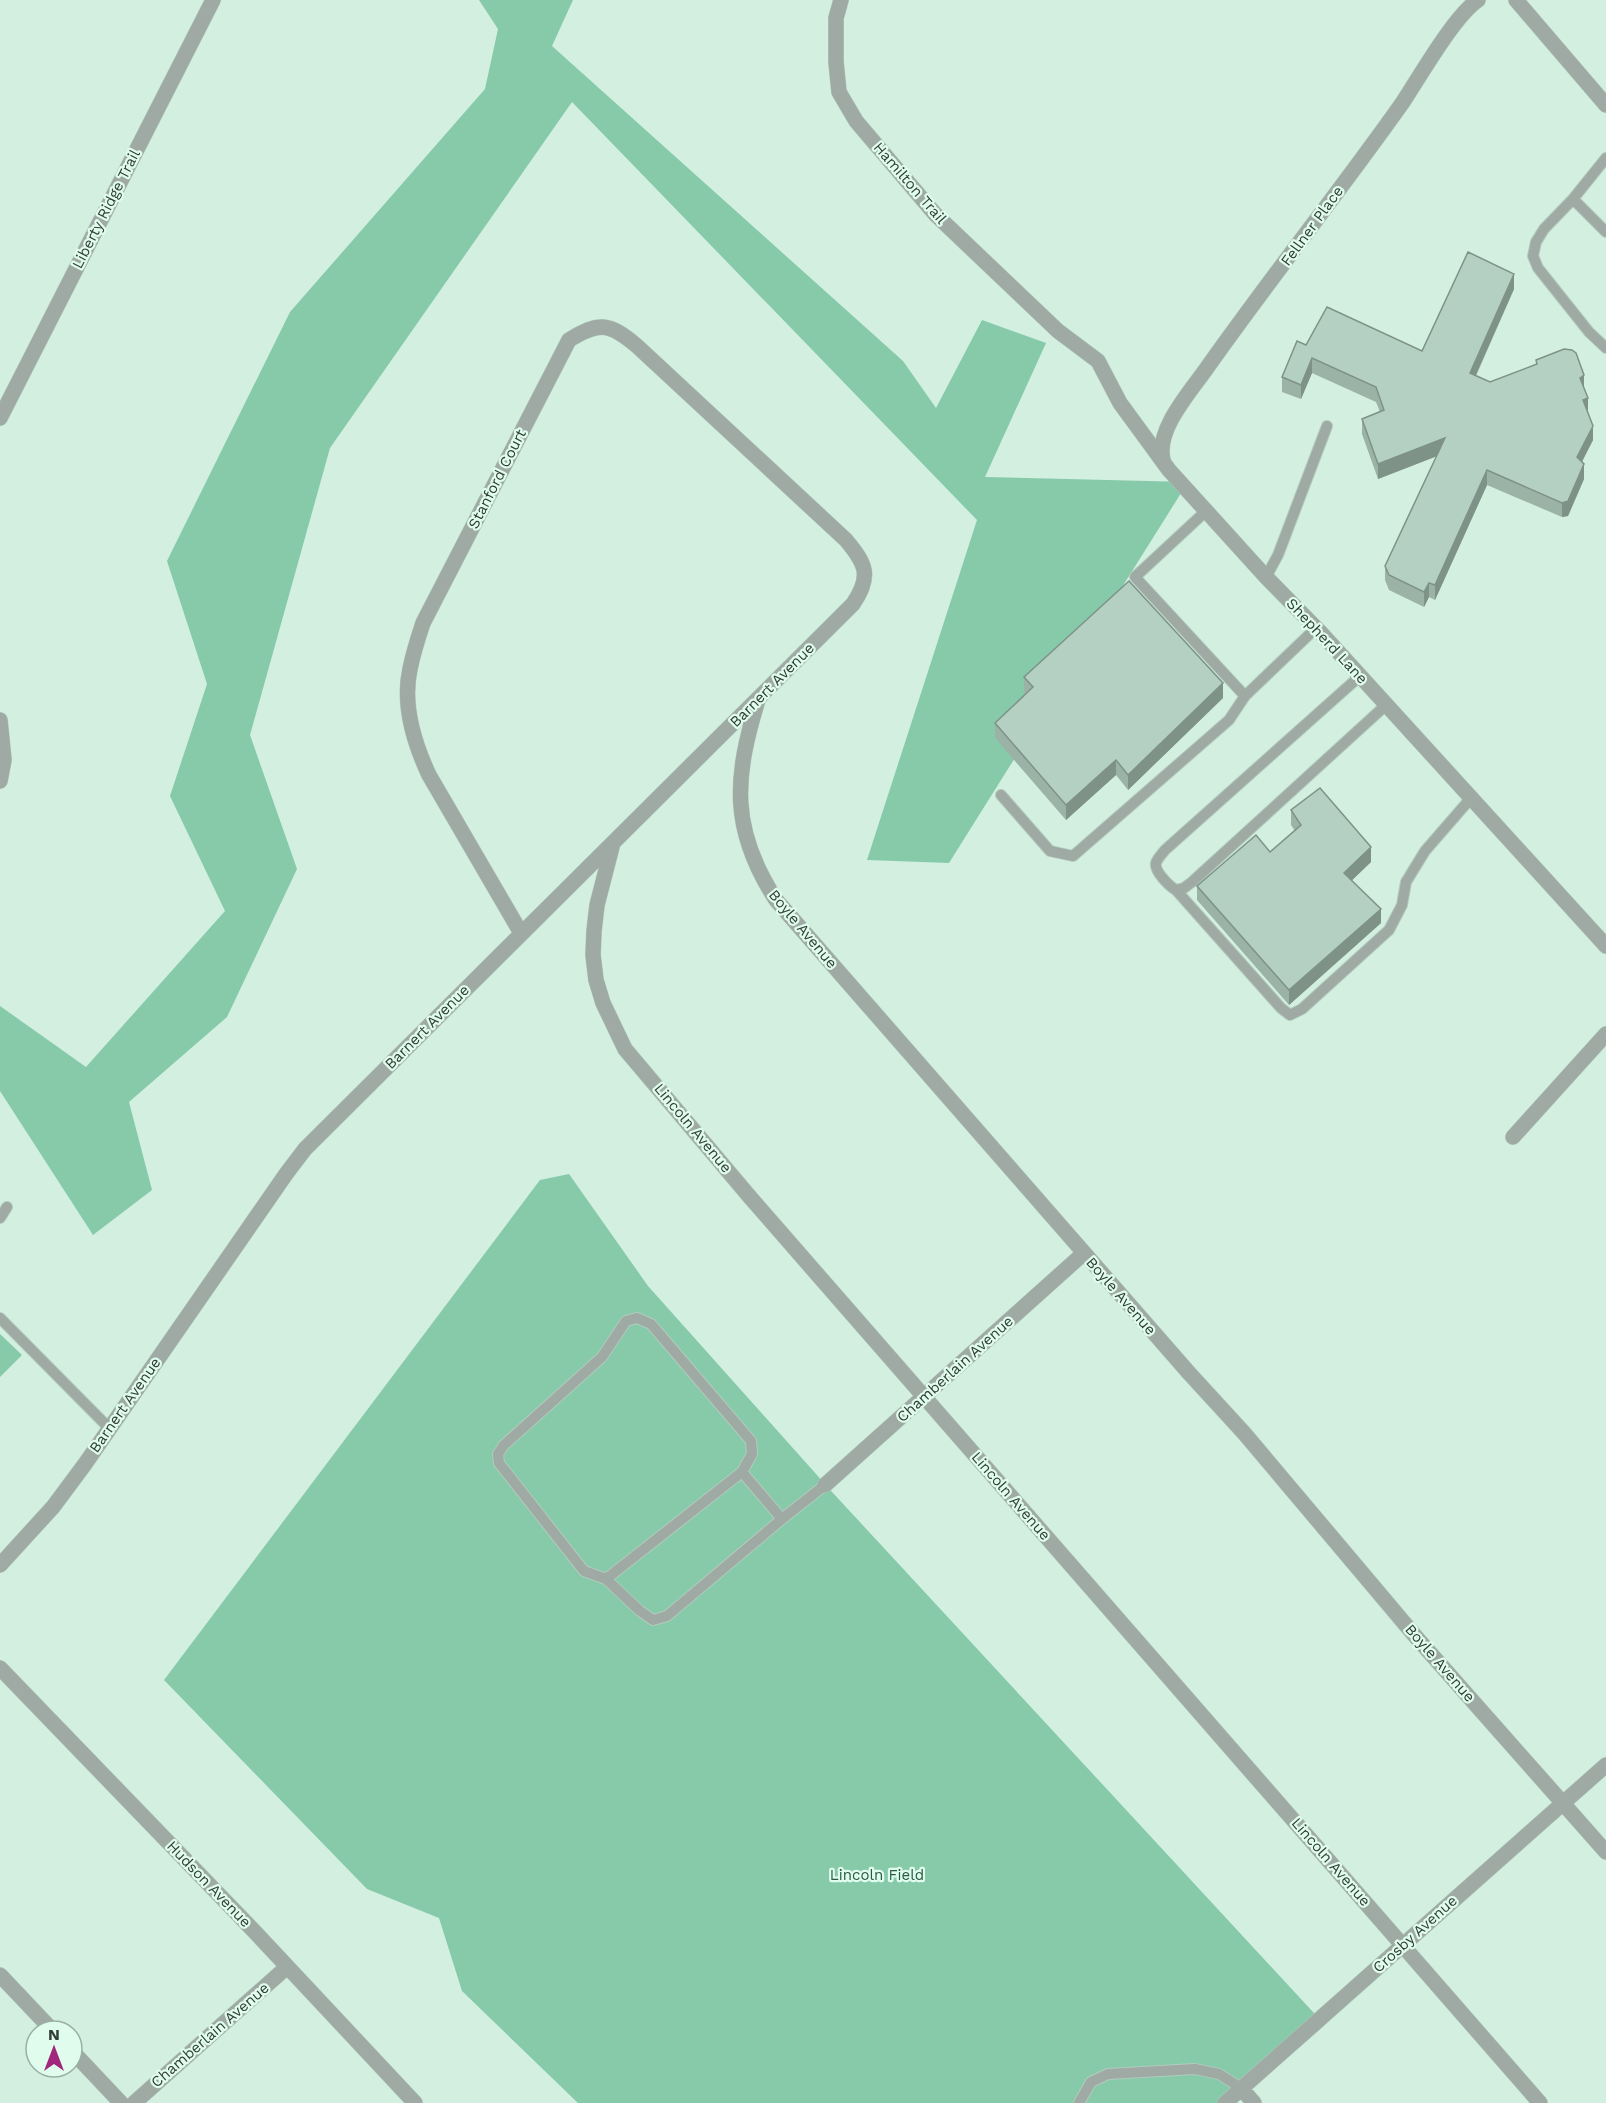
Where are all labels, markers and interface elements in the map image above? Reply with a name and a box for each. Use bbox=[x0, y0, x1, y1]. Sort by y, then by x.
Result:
street label: Hamilton Trail bbox=[870, 138, 951, 228]
street label: Liberty Ridge Trail bbox=[68, 146, 144, 271]
street label: Fellner Place bbox=[1277, 183, 1347, 269]
street label: Stanford Court bbox=[464, 426, 530, 532]
street label: Shepherd Lane bbox=[1283, 594, 1371, 688]
street label: Barnert Avenue bbox=[726, 639, 818, 731]
street label: Boyle Avenue bbox=[765, 886, 841, 972]
street label: Barnert Avenue bbox=[381, 981, 473, 1073]
street label: Lincoln Avenue bbox=[650, 1080, 736, 1176]
street label: Boyle Avenue bbox=[1082, 1253, 1160, 1339]
street label: Chamberlain Avenue bbox=[893, 1312, 1017, 1426]
street label: Barnert Avenue bbox=[86, 1354, 164, 1456]
street label: Lincoln Avenue bbox=[968, 1448, 1054, 1544]
street label: Boyle Avenue bbox=[1401, 1620, 1479, 1706]
street label: Lincoln Avenue bbox=[1288, 1814, 1374, 1910]
street label: Hudson Avenue bbox=[163, 1837, 255, 1931]
park label: Lincoln Field bbox=[830, 1866, 924, 1884]
street label: Crosby Avenue bbox=[1369, 1891, 1461, 1977]
street label: Chamberlain Avenue bbox=[147, 1979, 273, 2091]
north arrow bbox=[24, 2019, 84, 2079]
text: N bbox=[48, 2025, 60, 2044]

